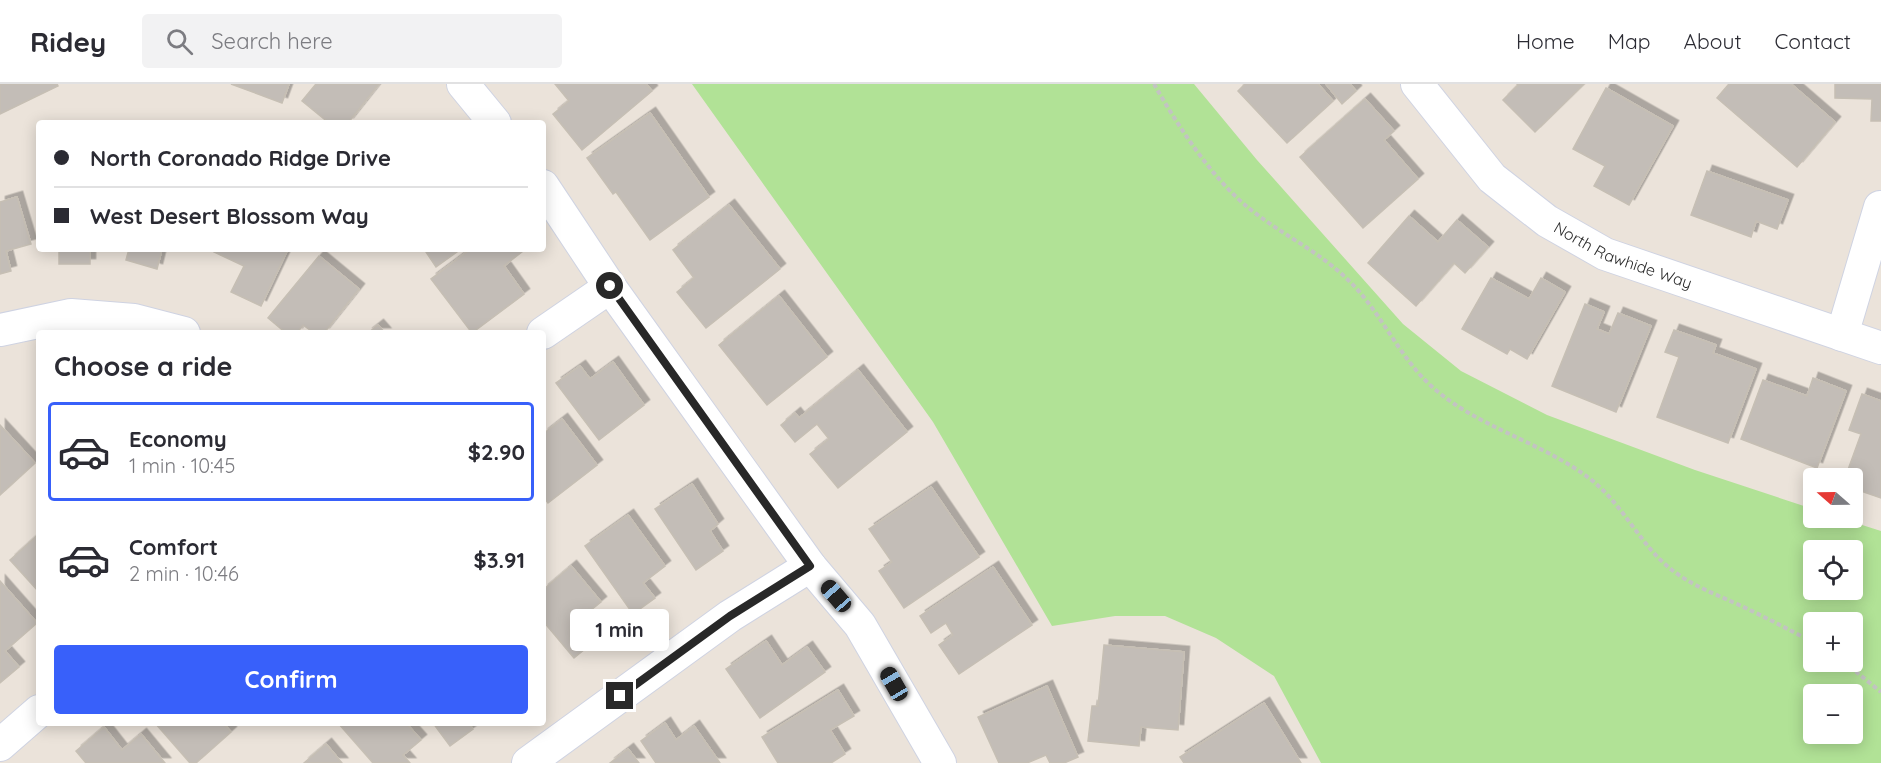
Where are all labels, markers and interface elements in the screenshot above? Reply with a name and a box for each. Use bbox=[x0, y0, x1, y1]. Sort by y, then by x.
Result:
search box bbox=[142, 14, 562, 68]
text: Ridey bbox=[30, 24, 106, 59]
icon: search bbox=[163, 25, 196, 58]
text: Search here bbox=[211, 27, 333, 55]
text: Home bbox=[1516, 28, 1575, 54]
text: Map bbox=[1608, 28, 1651, 54]
text: About bbox=[1684, 28, 1742, 54]
text: Contact bbox=[1775, 28, 1851, 54]
text: North Coronado Ridge Drive bbox=[90, 144, 391, 172]
text: West Desert Blossom Way bbox=[90, 202, 369, 230]
street label: North Rawhide Way bbox=[1550, 217, 1695, 293]
route start bbox=[596, 272, 623, 299]
text: Choose a ride bbox=[54, 349, 232, 383]
icon: car bbox=[57, 425, 111, 479]
text: Economy bbox=[129, 425, 227, 453]
text: $2.90 bbox=[468, 438, 525, 466]
text: 1 min · 10:45 bbox=[129, 453, 235, 478]
north arrow bbox=[1803, 468, 1863, 528]
map controls bbox=[1803, 468, 1863, 744]
icon: car bbox=[57, 533, 111, 587]
text: Comfort bbox=[129, 533, 218, 561]
button: locate bbox=[1803, 540, 1863, 600]
text: $3.91 bbox=[474, 546, 525, 574]
text: 2 min · 10:46 bbox=[129, 561, 239, 586]
car bbox=[817, 577, 855, 615]
callout: 1 min bbox=[570, 609, 670, 651]
button: + bbox=[1803, 612, 1863, 672]
text: 1 min bbox=[595, 617, 644, 642]
button: Confirm bbox=[54, 645, 528, 714]
car bbox=[877, 664, 911, 704]
route end bbox=[606, 682, 633, 709]
button: − bbox=[1803, 684, 1863, 744]

